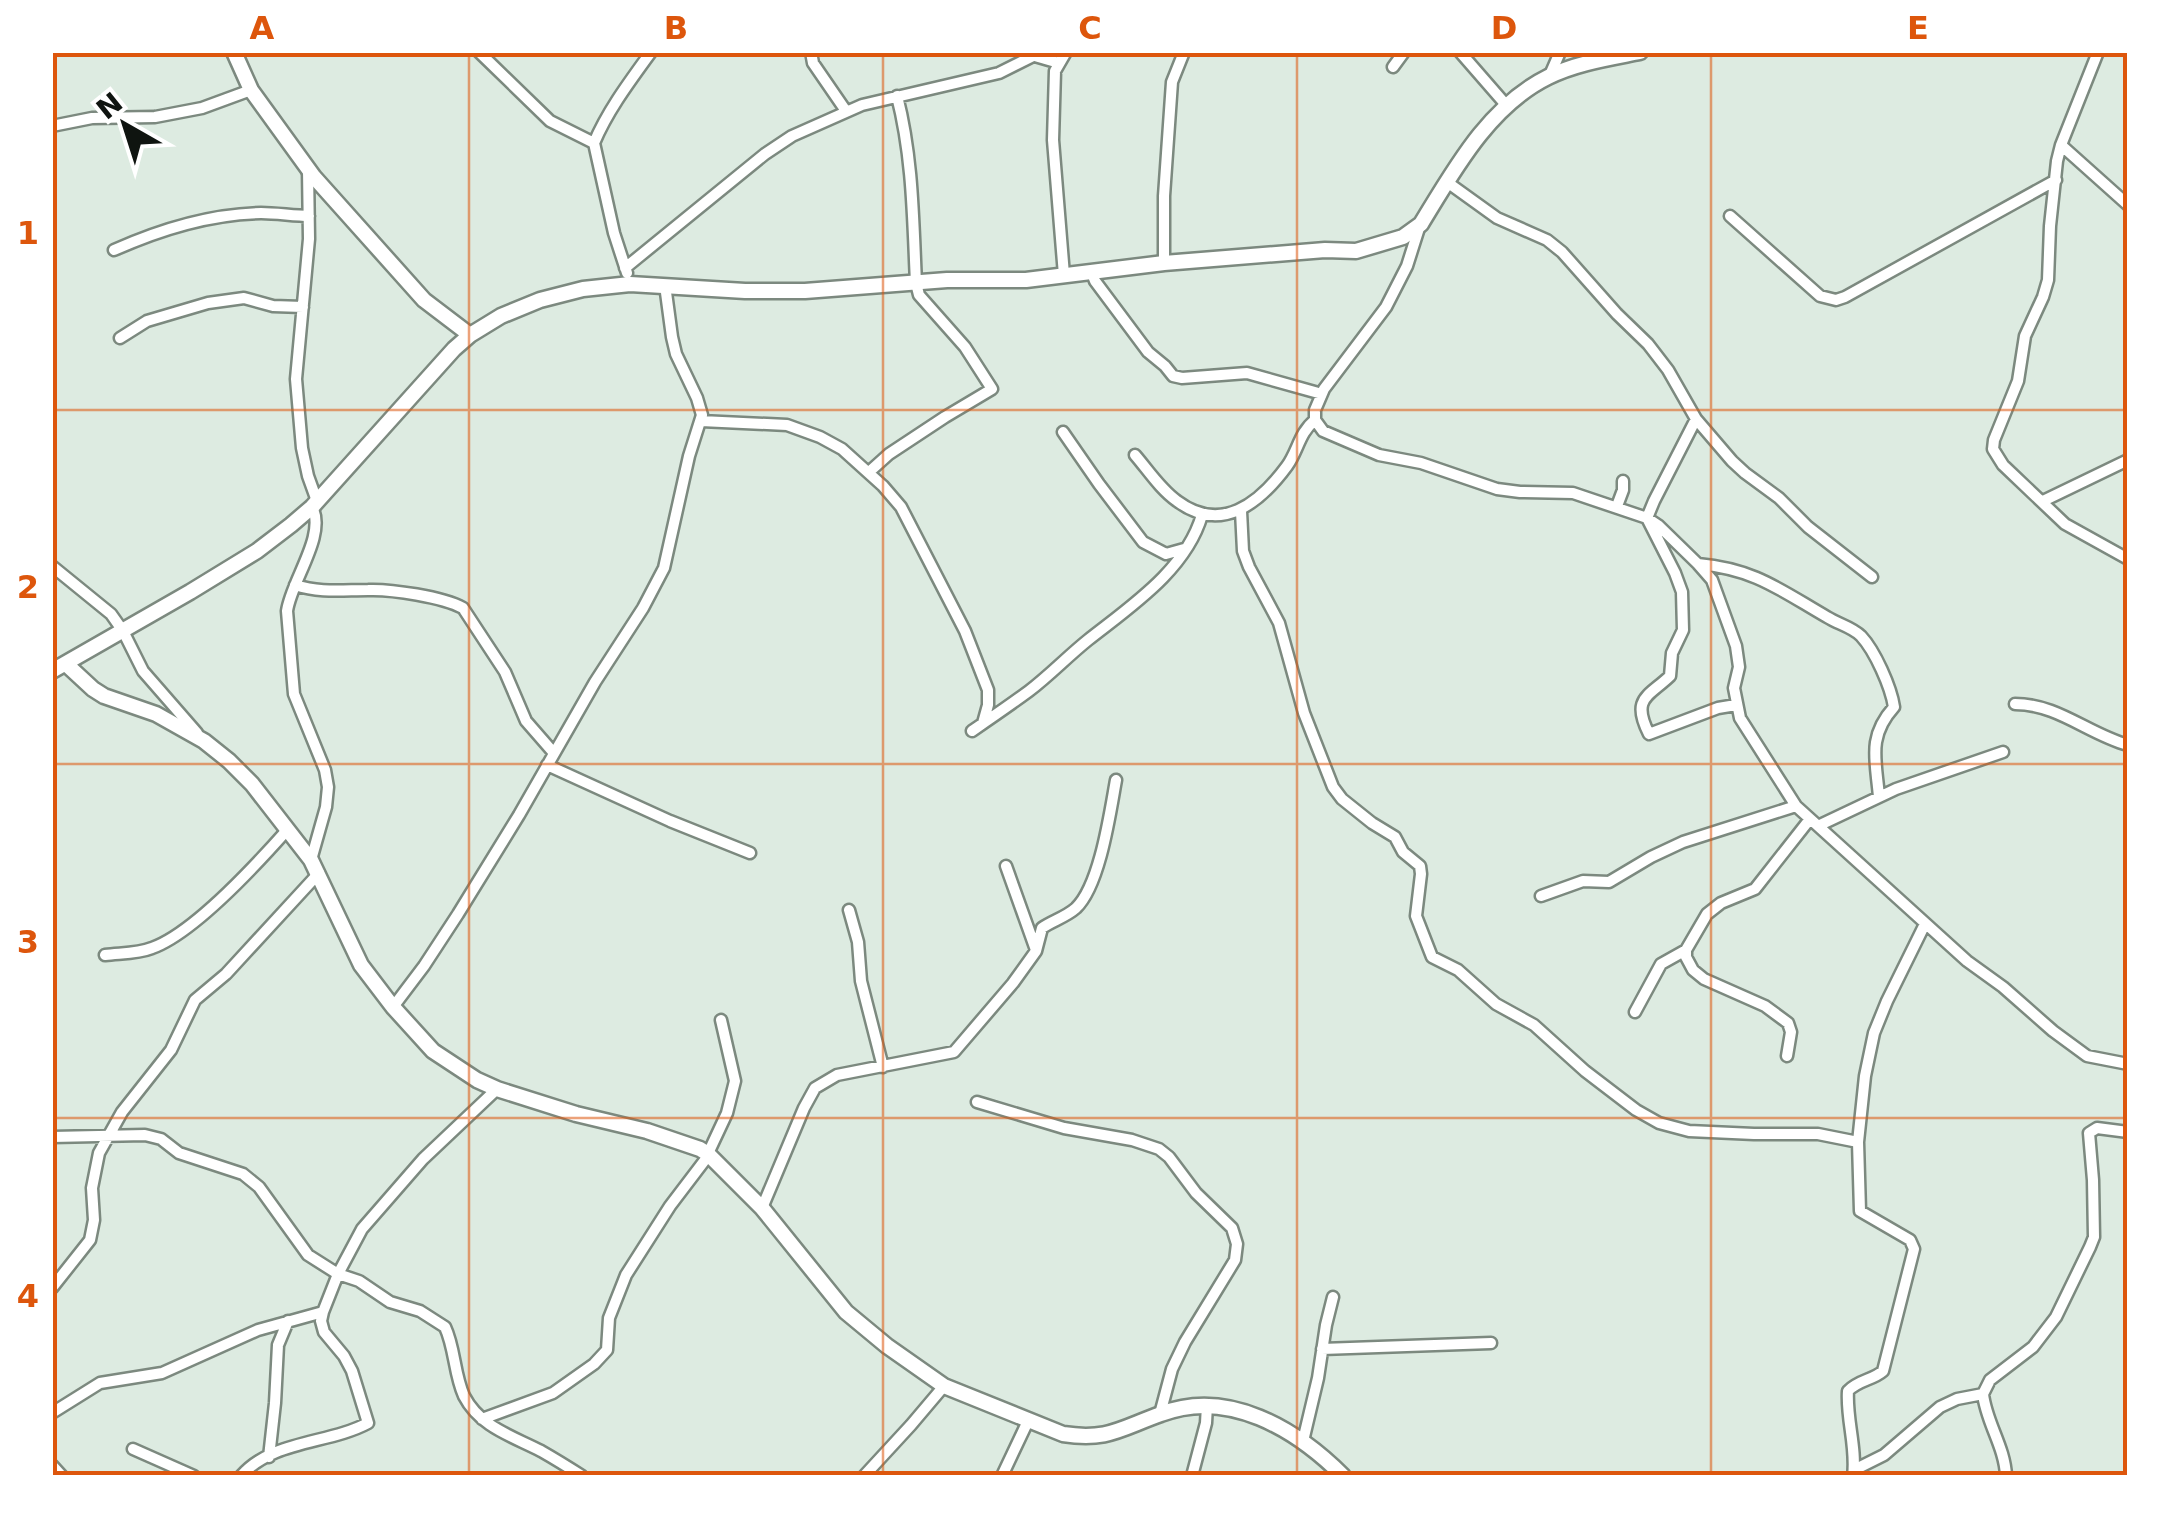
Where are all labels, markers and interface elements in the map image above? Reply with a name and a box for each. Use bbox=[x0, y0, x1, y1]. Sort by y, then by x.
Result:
text: A bbox=[250, 9, 275, 47]
text: B bbox=[664, 9, 688, 47]
text: C bbox=[1078, 9, 1102, 47]
text: D bbox=[1491, 9, 1517, 47]
text: E bbox=[1907, 9, 1929, 47]
north arrow bbox=[75, 75, 175, 175]
text: N bbox=[90, 86, 129, 126]
text: 1 bbox=[17, 214, 39, 252]
text: 2 bbox=[17, 568, 39, 606]
text: 3 bbox=[17, 923, 39, 961]
text: 4 bbox=[17, 1277, 39, 1315]

